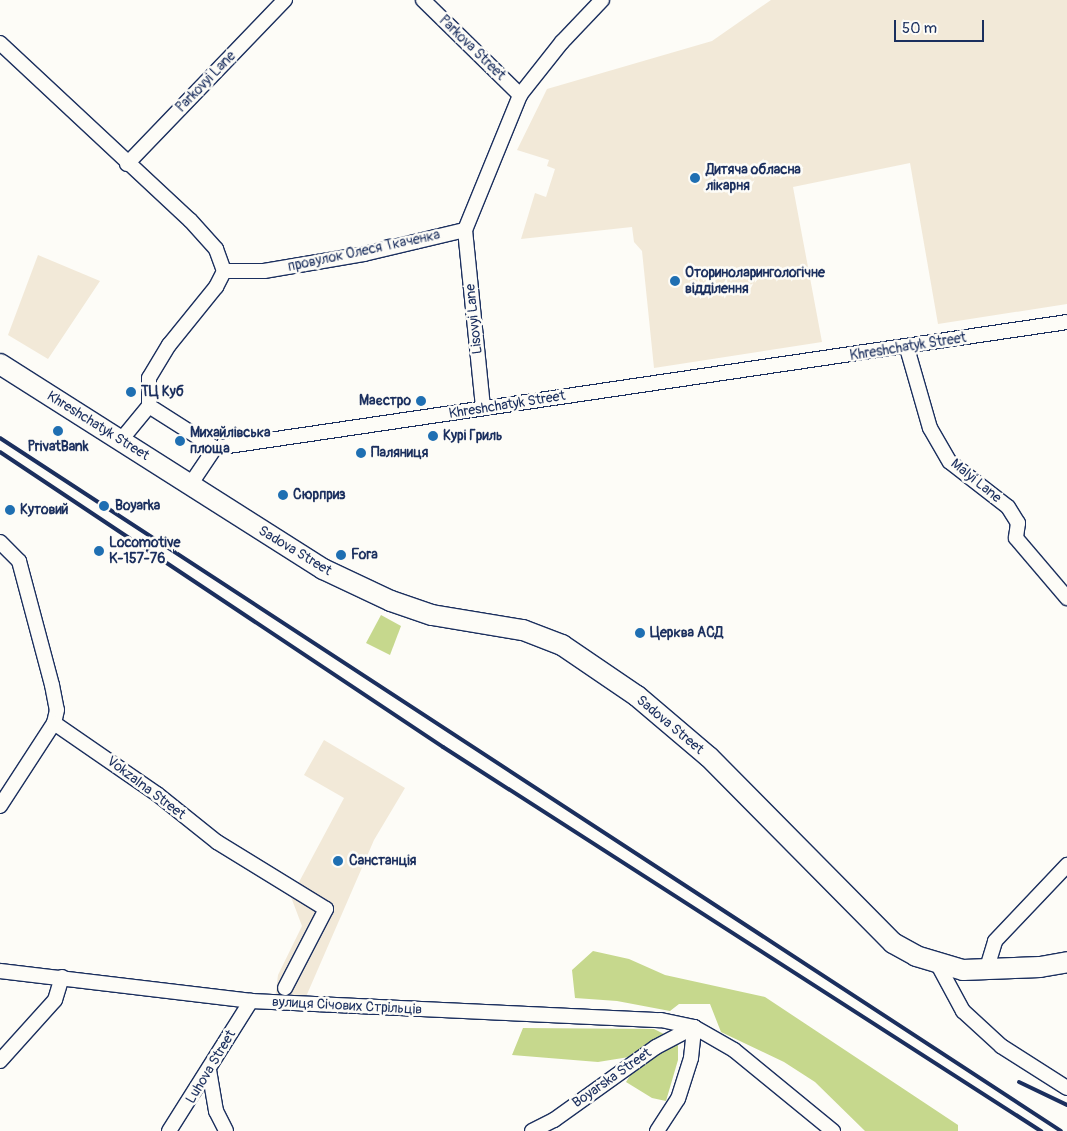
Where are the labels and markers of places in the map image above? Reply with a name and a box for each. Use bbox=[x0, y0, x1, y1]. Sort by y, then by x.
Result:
place label: Дитяча обласна лікарня bbox=[706, 162, 801, 194]
marker: Дитяча обласна лікарня bbox=[688, 171, 702, 185]
place label: Оториноларингологічне відділення bbox=[685, 265, 825, 298]
marker: Оториноларингологічне відділення bbox=[669, 275, 681, 287]
place label: ТЦ Куб bbox=[141, 384, 184, 400]
marker: ТЦ Куб bbox=[125, 386, 137, 398]
place label: Маєстро bbox=[359, 393, 411, 409]
marker: Маєстро bbox=[415, 395, 427, 407]
marker: PrivatBank bbox=[52, 425, 64, 437]
place label: Михайлівська площа bbox=[190, 425, 271, 458]
place label: Курі Гриль bbox=[443, 428, 503, 444]
marker: Курі Гриль bbox=[427, 430, 439, 442]
marker: Михайлівська площа bbox=[174, 435, 186, 447]
place label: PrivatBank bbox=[27, 439, 89, 455]
place label: Паляниця bbox=[371, 445, 428, 461]
marker: Паляниця bbox=[355, 447, 367, 459]
place label: Сюрприз bbox=[293, 487, 346, 503]
marker: Сюрприз bbox=[277, 489, 289, 501]
place label: Boyarka bbox=[115, 498, 160, 514]
marker: Boyarka bbox=[97, 499, 111, 513]
place label: Кутовий bbox=[20, 502, 68, 518]
marker: Кутовий bbox=[4, 504, 16, 516]
place label: Locomotive K-157-76 bbox=[109, 535, 180, 568]
marker: Locomotive K-157-76 bbox=[93, 545, 105, 557]
place label: Fora bbox=[351, 547, 378, 563]
marker: Fora bbox=[335, 549, 347, 561]
place label: Церква АСД bbox=[650, 625, 723, 641]
marker: Церква АСД bbox=[634, 627, 646, 639]
place label: Санстанція bbox=[349, 853, 416, 869]
marker: Санстанція bbox=[331, 854, 345, 868]

